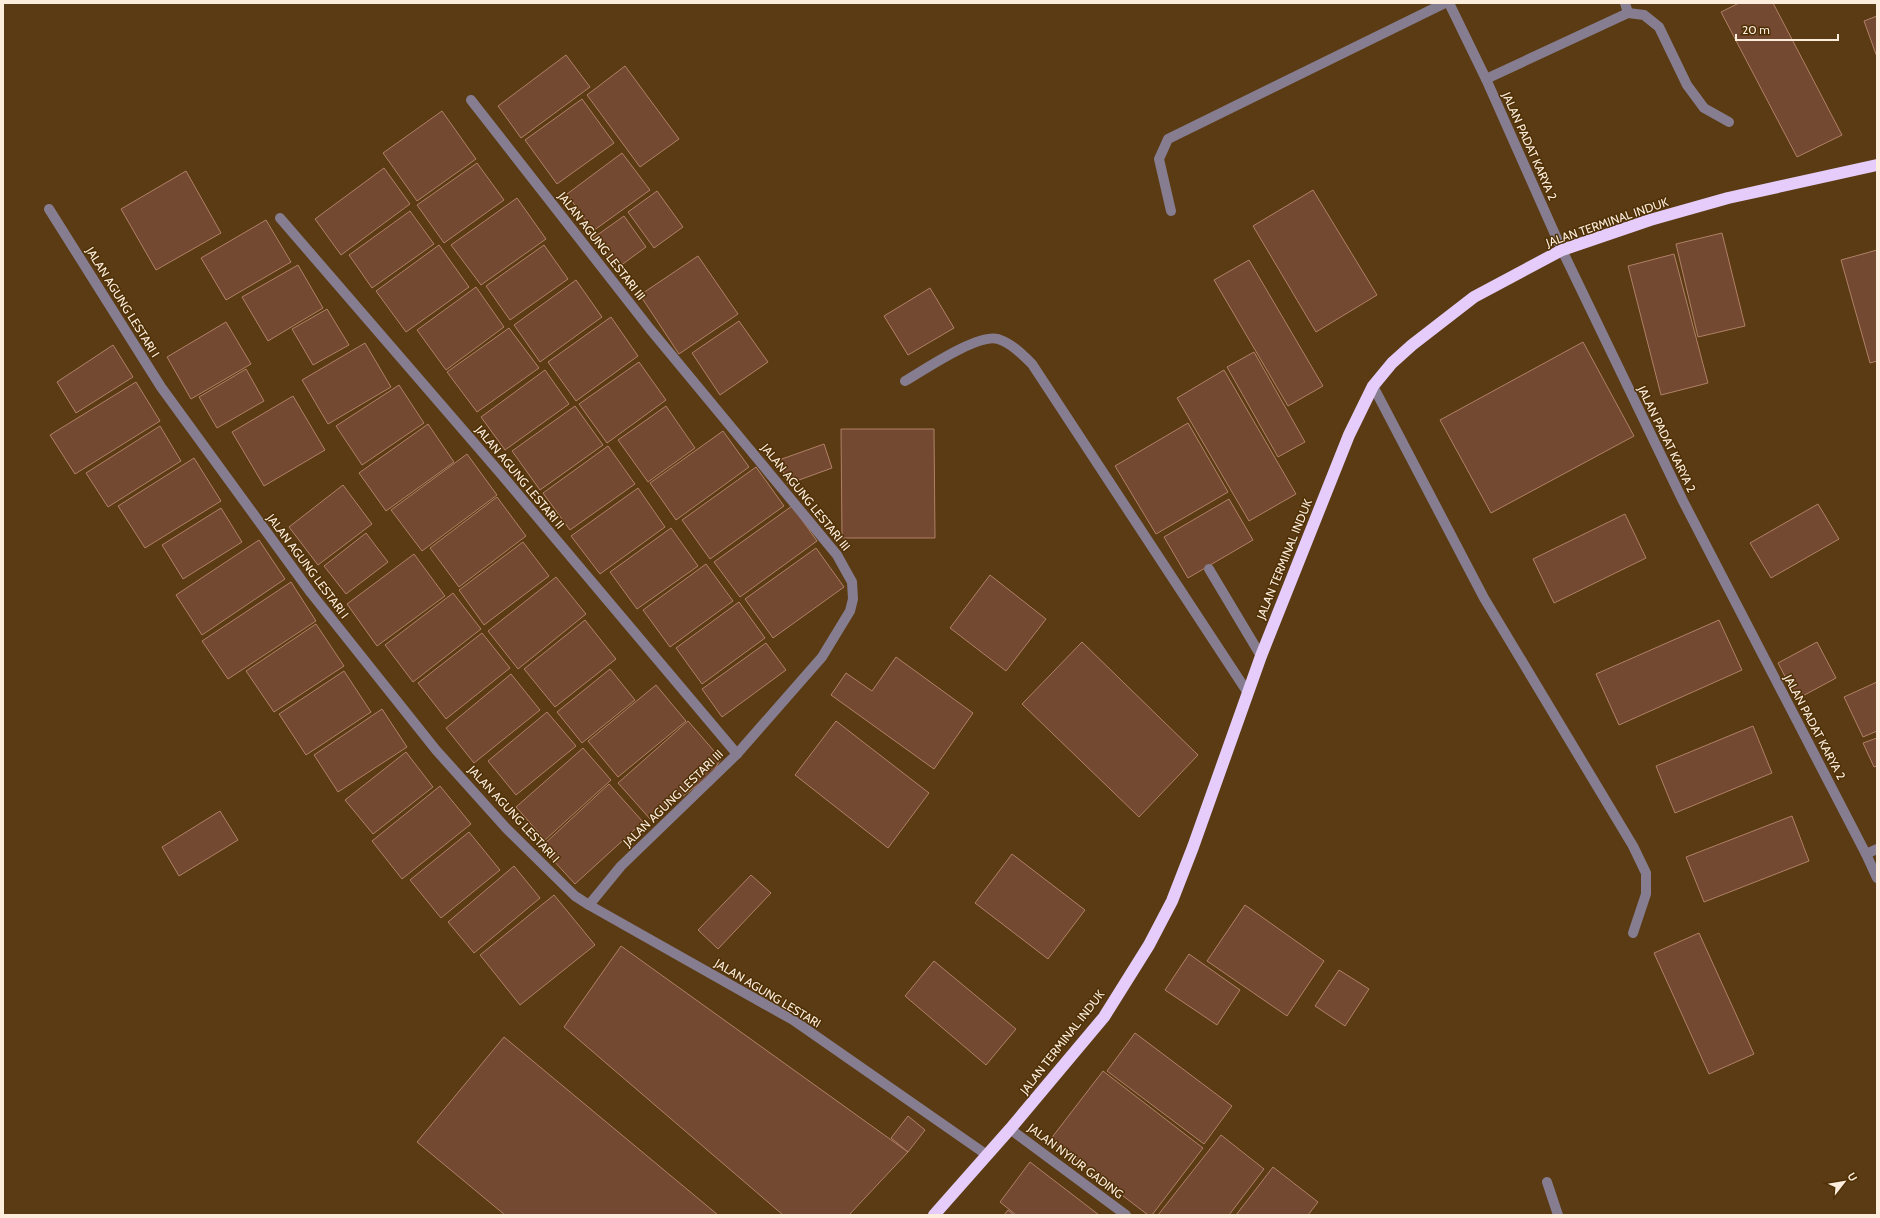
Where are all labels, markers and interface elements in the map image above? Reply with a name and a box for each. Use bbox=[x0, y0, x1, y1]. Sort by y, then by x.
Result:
scale bar bbox=[1736, 16, 1838, 42]
text: 20 m bbox=[1742, 22, 1770, 37]
street label: JALAN PADAT KARYA 2 bbox=[1499, 89, 1561, 202]
street label: JALAN AGUNG LESTARI III bbox=[554, 188, 649, 303]
street label: JALAN TERMINAL INDUK bbox=[1543, 194, 1670, 250]
street label: JALAN AGUNG LESTARI I bbox=[82, 243, 163, 360]
street label: JALAN PADAT KARYA 2 bbox=[1634, 382, 1699, 495]
street label: JALAN AGUNG LESTARI II bbox=[472, 422, 568, 532]
street label: JALAN AGUNG LESTARI III bbox=[758, 440, 854, 553]
street label: JALAN TERMINAL INDUK bbox=[1253, 497, 1315, 622]
street label: JALAN AGUNG LESTARI I bbox=[263, 510, 352, 621]
street label: JALAN PADAT KARYA 2 bbox=[1780, 671, 1849, 782]
street label: JALAN AGUNG LESTARI III bbox=[619, 746, 726, 850]
street label: JALAN AGUNG LESTARI I bbox=[464, 762, 563, 866]
street label: JALAN AGUNG LESTARI bbox=[711, 955, 824, 1031]
street label: JALAN TERMINAL INDUK bbox=[1016, 987, 1108, 1098]
street label: JALAN NYIUR GADING bbox=[1024, 1120, 1127, 1202]
north arrow bbox=[1824, 1162, 1864, 1202]
text: U bbox=[1845, 1170, 1861, 1184]

